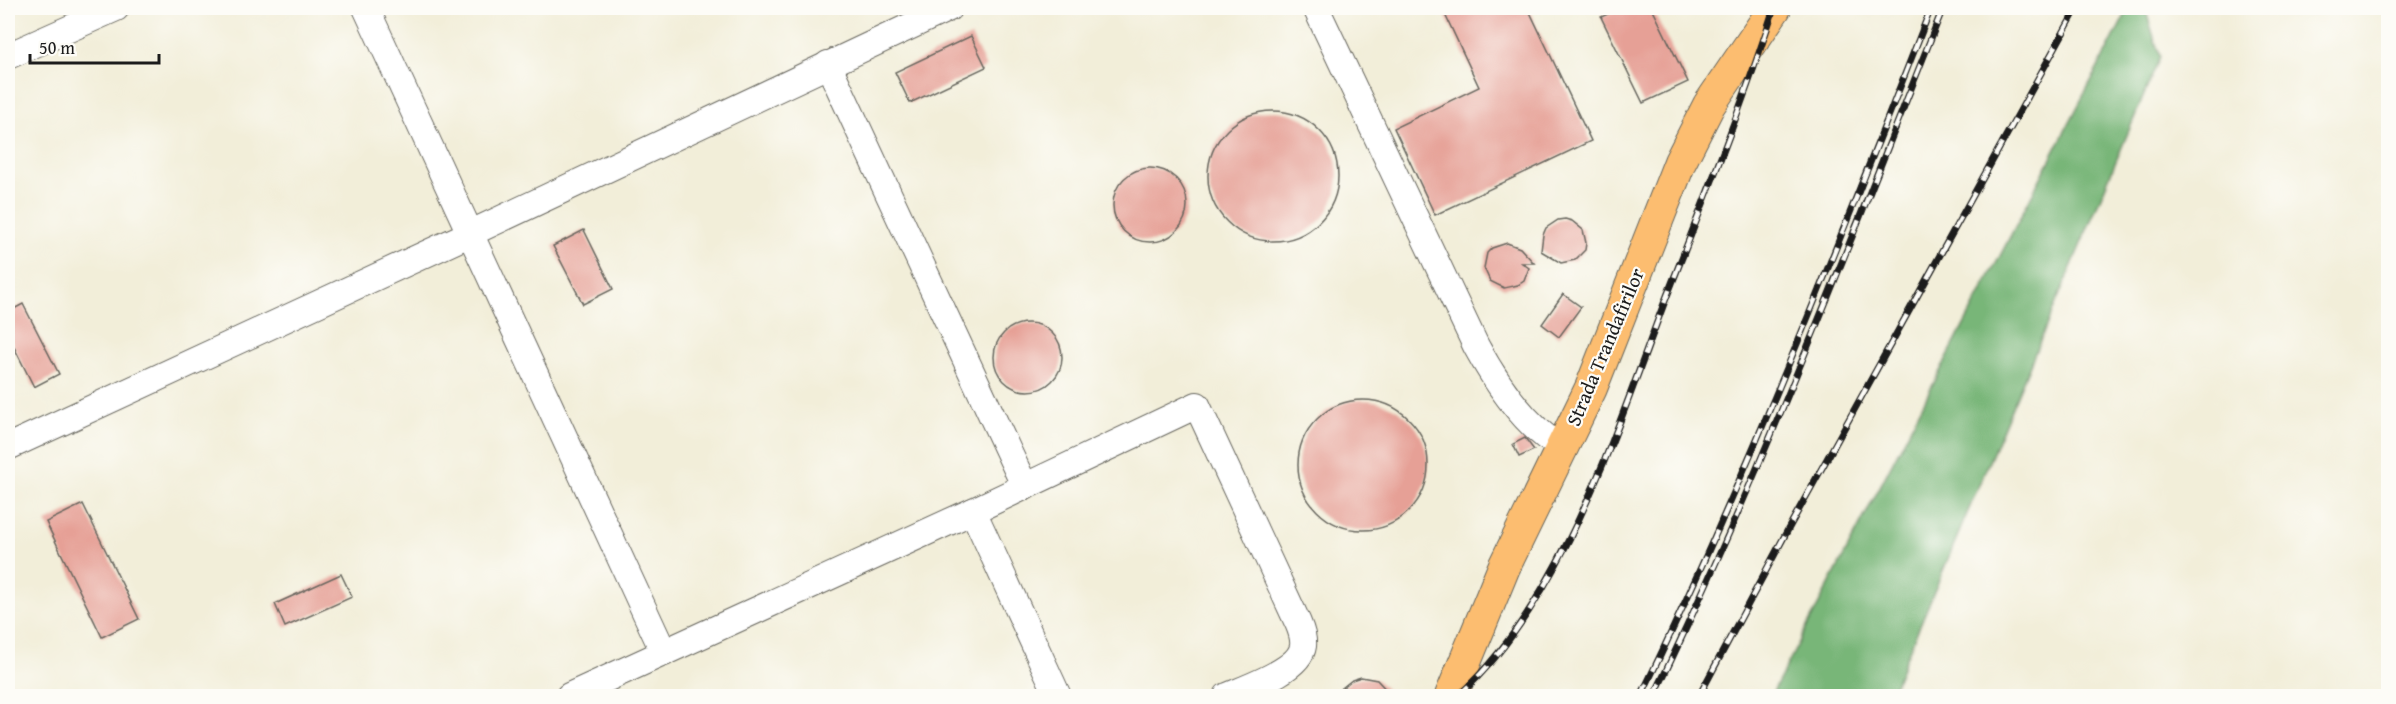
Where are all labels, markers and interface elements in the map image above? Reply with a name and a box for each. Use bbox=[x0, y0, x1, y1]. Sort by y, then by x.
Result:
scale bar bbox=[30, 27, 159, 65]
text: 50 m bbox=[39, 34, 75, 61]
street label: Strada Trandafirilor bbox=[1558, 263, 1651, 430]

